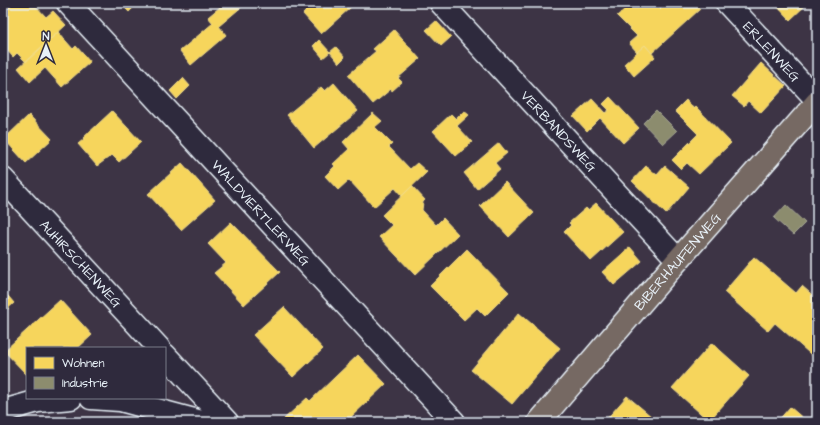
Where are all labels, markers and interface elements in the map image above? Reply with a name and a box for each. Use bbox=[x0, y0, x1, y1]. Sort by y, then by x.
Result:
street label: ERLENWEG bbox=[738, 17, 805, 87]
north arrow bbox=[26, 26, 66, 66]
text: N bbox=[43, 29, 50, 44]
street label: VERBANDSWEG bbox=[516, 87, 601, 177]
street label: WALDVIERTLERWEG bbox=[206, 156, 315, 271]
street label: BIBERHAUFENWEG bbox=[630, 209, 726, 315]
street label: AUHIRSCHENWEG bbox=[35, 216, 126, 313]
legend bbox=[26, 347, 166, 399]
text: Wohnen bbox=[62, 355, 104, 372]
text: Industrie bbox=[62, 375, 108, 392]

